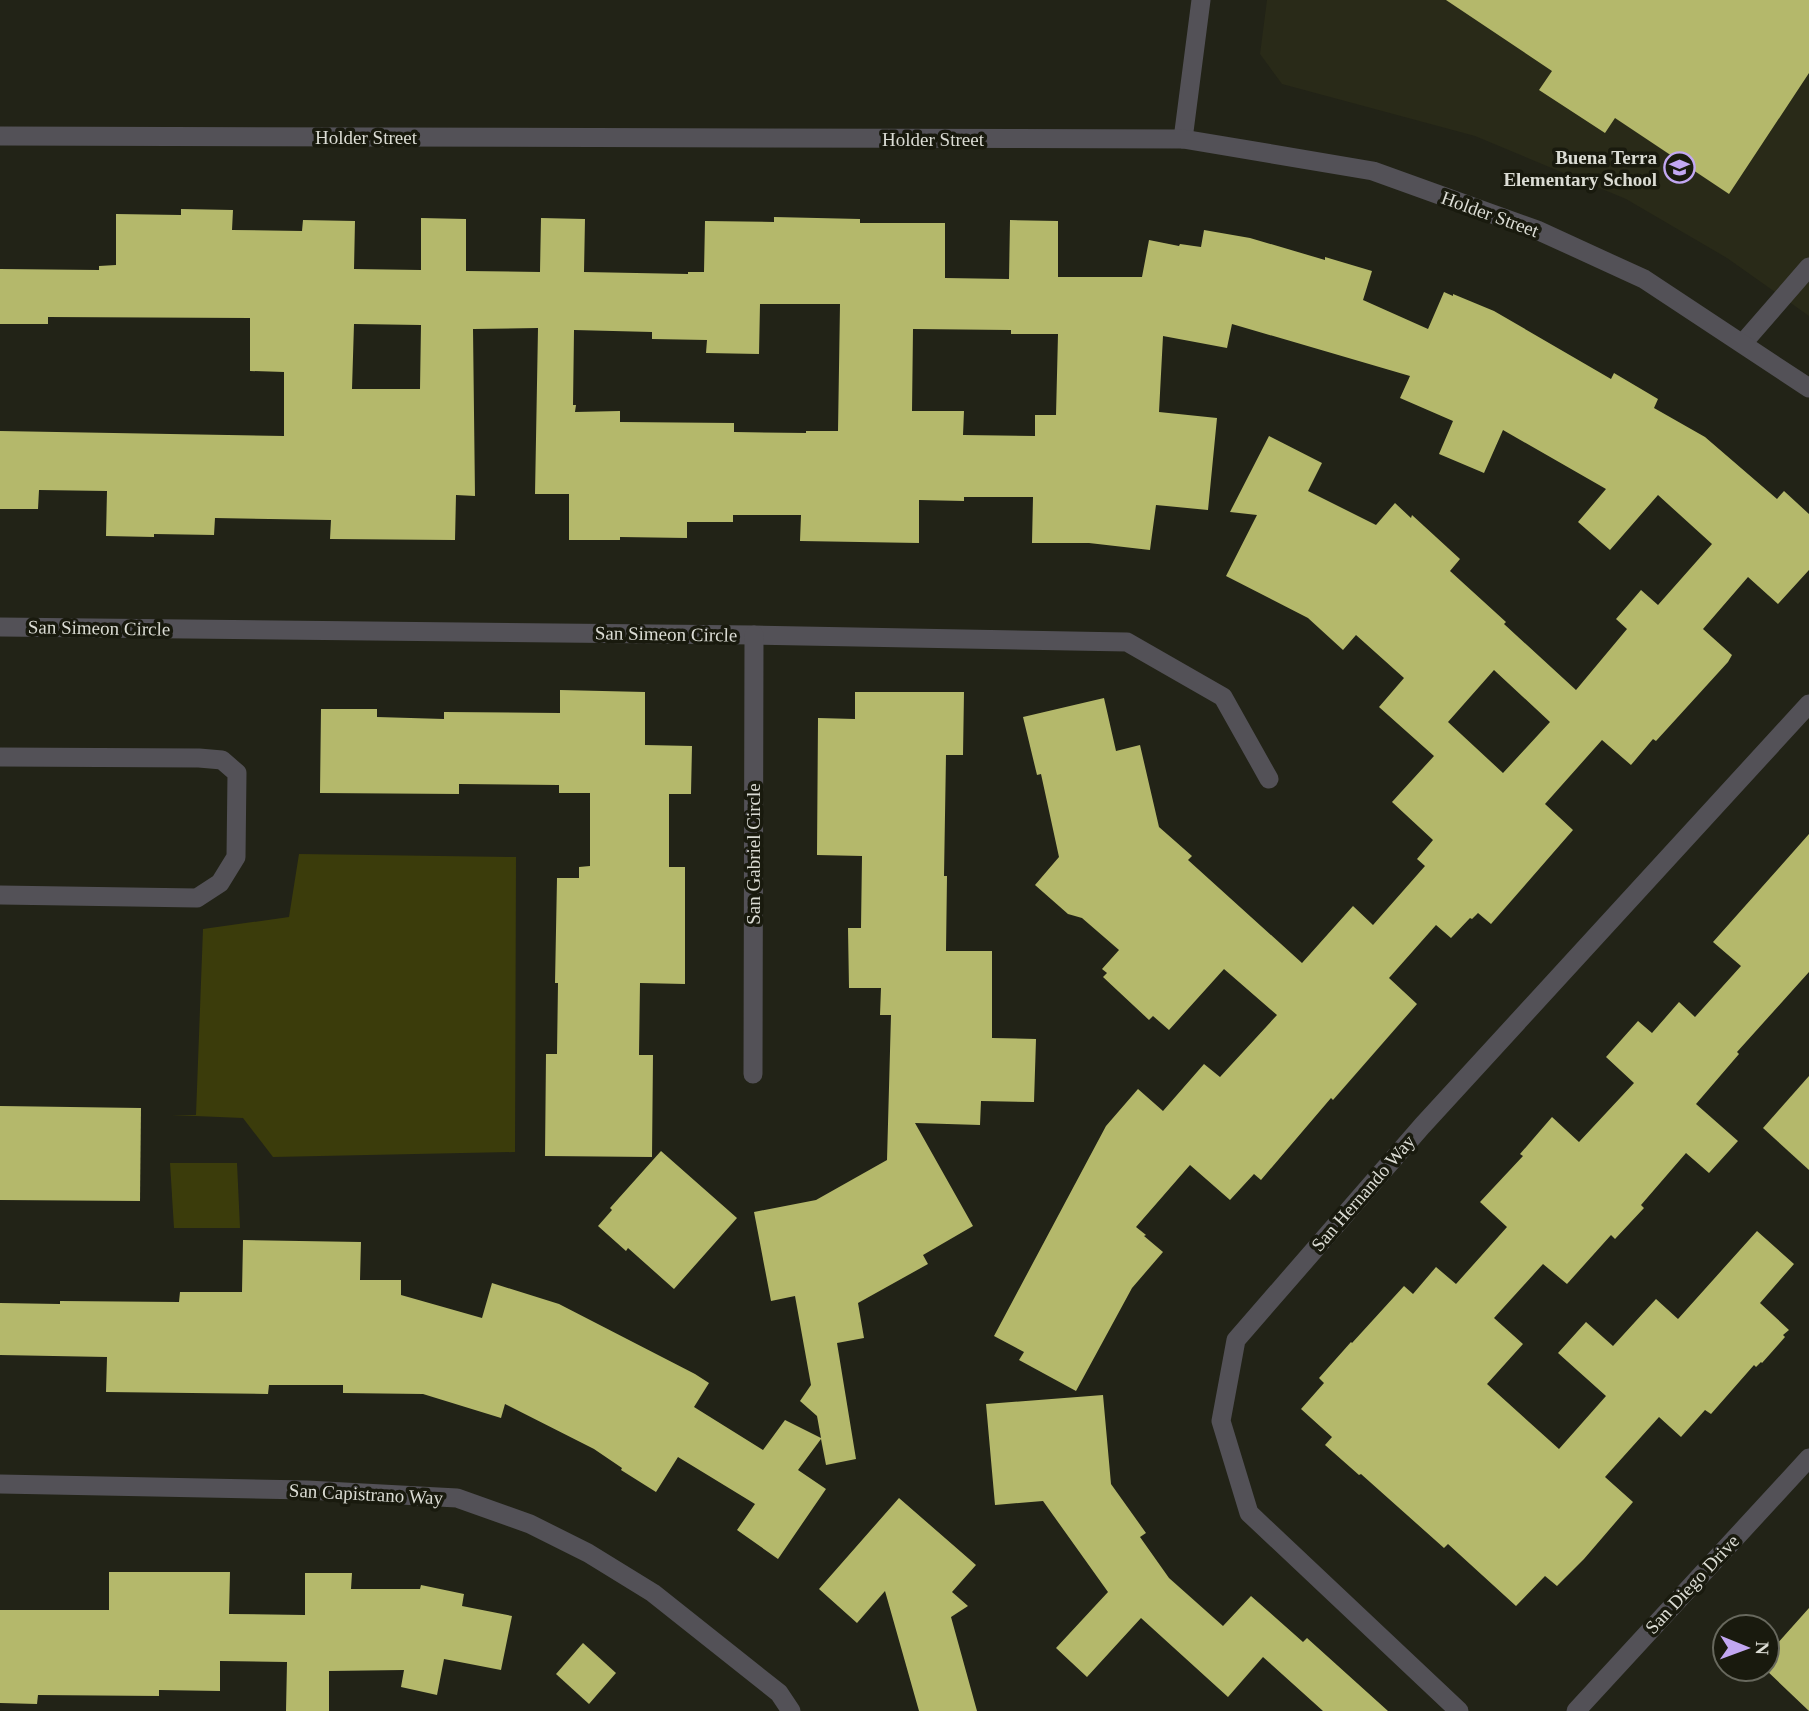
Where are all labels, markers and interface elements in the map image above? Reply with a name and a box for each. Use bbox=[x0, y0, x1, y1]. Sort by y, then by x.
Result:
street label: Holder Street bbox=[315, 127, 418, 148]
street label: Holder Street bbox=[882, 129, 985, 150]
place label: Buena Terra Elementary School bbox=[1503, 147, 1657, 190]
school or university icon: Buena Terra Elementary School bbox=[1663, 151, 1697, 185]
street label: Holder Street bbox=[1439, 187, 1542, 242]
street label: San Simeon Circle bbox=[28, 616, 170, 640]
street label: San Simeon Circle bbox=[595, 622, 737, 646]
street label: San Gabriel Circle bbox=[743, 783, 764, 925]
street label: San Hernando Way bbox=[1307, 1130, 1419, 1255]
street label: San Capistrano Way bbox=[288, 1479, 444, 1509]
street label: San Diego Drive bbox=[1641, 1530, 1743, 1638]
north arrow bbox=[1711, 1613, 1781, 1683]
text: N bbox=[1752, 1641, 1773, 1656]

